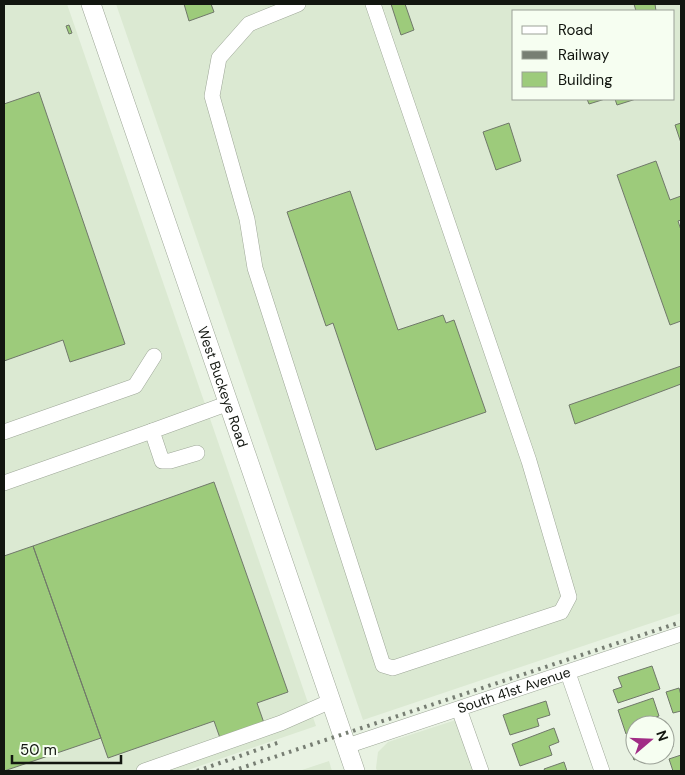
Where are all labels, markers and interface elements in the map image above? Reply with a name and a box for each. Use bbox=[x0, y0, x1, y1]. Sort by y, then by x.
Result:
legend bbox=[512, 10, 675, 100]
text: Road bbox=[558, 20, 593, 40]
text: Railway bbox=[558, 45, 610, 65]
text: Building bbox=[558, 70, 613, 90]
street label: West Buckeye Road bbox=[194, 324, 252, 450]
street label: South 41st Avenue bbox=[455, 663, 573, 717]
north arrow bbox=[625, 715, 675, 765]
text: N bbox=[652, 728, 672, 744]
scale bar bbox=[12, 732, 121, 764]
text: 50 m bbox=[20, 740, 57, 760]

